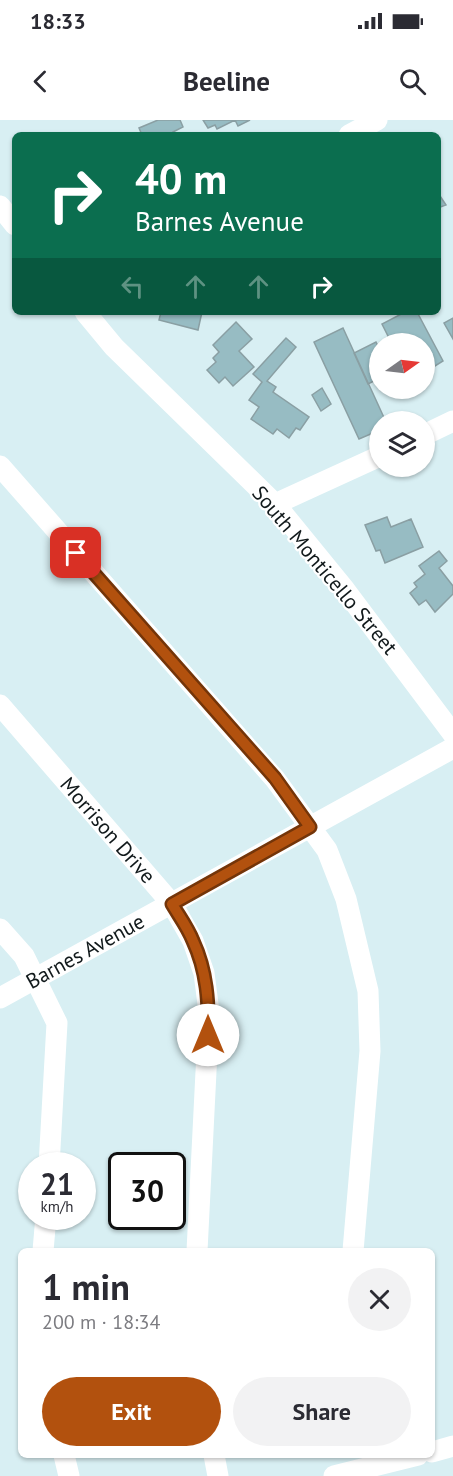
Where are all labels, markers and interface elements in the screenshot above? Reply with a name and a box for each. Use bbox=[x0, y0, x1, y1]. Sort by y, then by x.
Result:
text: 18:33 bbox=[30, 7, 86, 35]
text: Beeline bbox=[183, 64, 270, 98]
icon: back bbox=[24, 65, 57, 98]
icon: search bbox=[396, 65, 429, 98]
text: 40 m bbox=[135, 151, 227, 206]
icon: right bbox=[36, 156, 114, 234]
text: Barnes Avenue bbox=[135, 204, 304, 238]
icon: left bbox=[116, 270, 149, 303]
icon: ahead bbox=[179, 270, 212, 303]
icon: ahead bbox=[242, 270, 275, 303]
icon: right bbox=[305, 270, 338, 303]
north arrow bbox=[369, 333, 435, 399]
map controls bbox=[369, 333, 435, 477]
button: layers bbox=[369, 411, 435, 477]
street label: South Monticello Street bbox=[246, 480, 404, 660]
pin bbox=[50, 527, 101, 578]
icon: arrive bbox=[59, 536, 92, 569]
street label: Morrison Drive bbox=[55, 771, 161, 889]
street label: Barnes Avenue bbox=[21, 907, 149, 995]
position arrow bbox=[176, 1003, 240, 1067]
speed limit sign: 30 bbox=[108, 1152, 186, 1230]
text: 21 bbox=[40, 1164, 74, 1203]
text: km/h bbox=[41, 1197, 73, 1216]
text: 1 min bbox=[42, 1263, 130, 1310]
button: close bbox=[348, 1268, 411, 1331]
text: 200 m · 18:34 bbox=[42, 1309, 160, 1335]
button: Exit bbox=[42, 1377, 221, 1446]
button: Share bbox=[233, 1377, 411, 1446]

